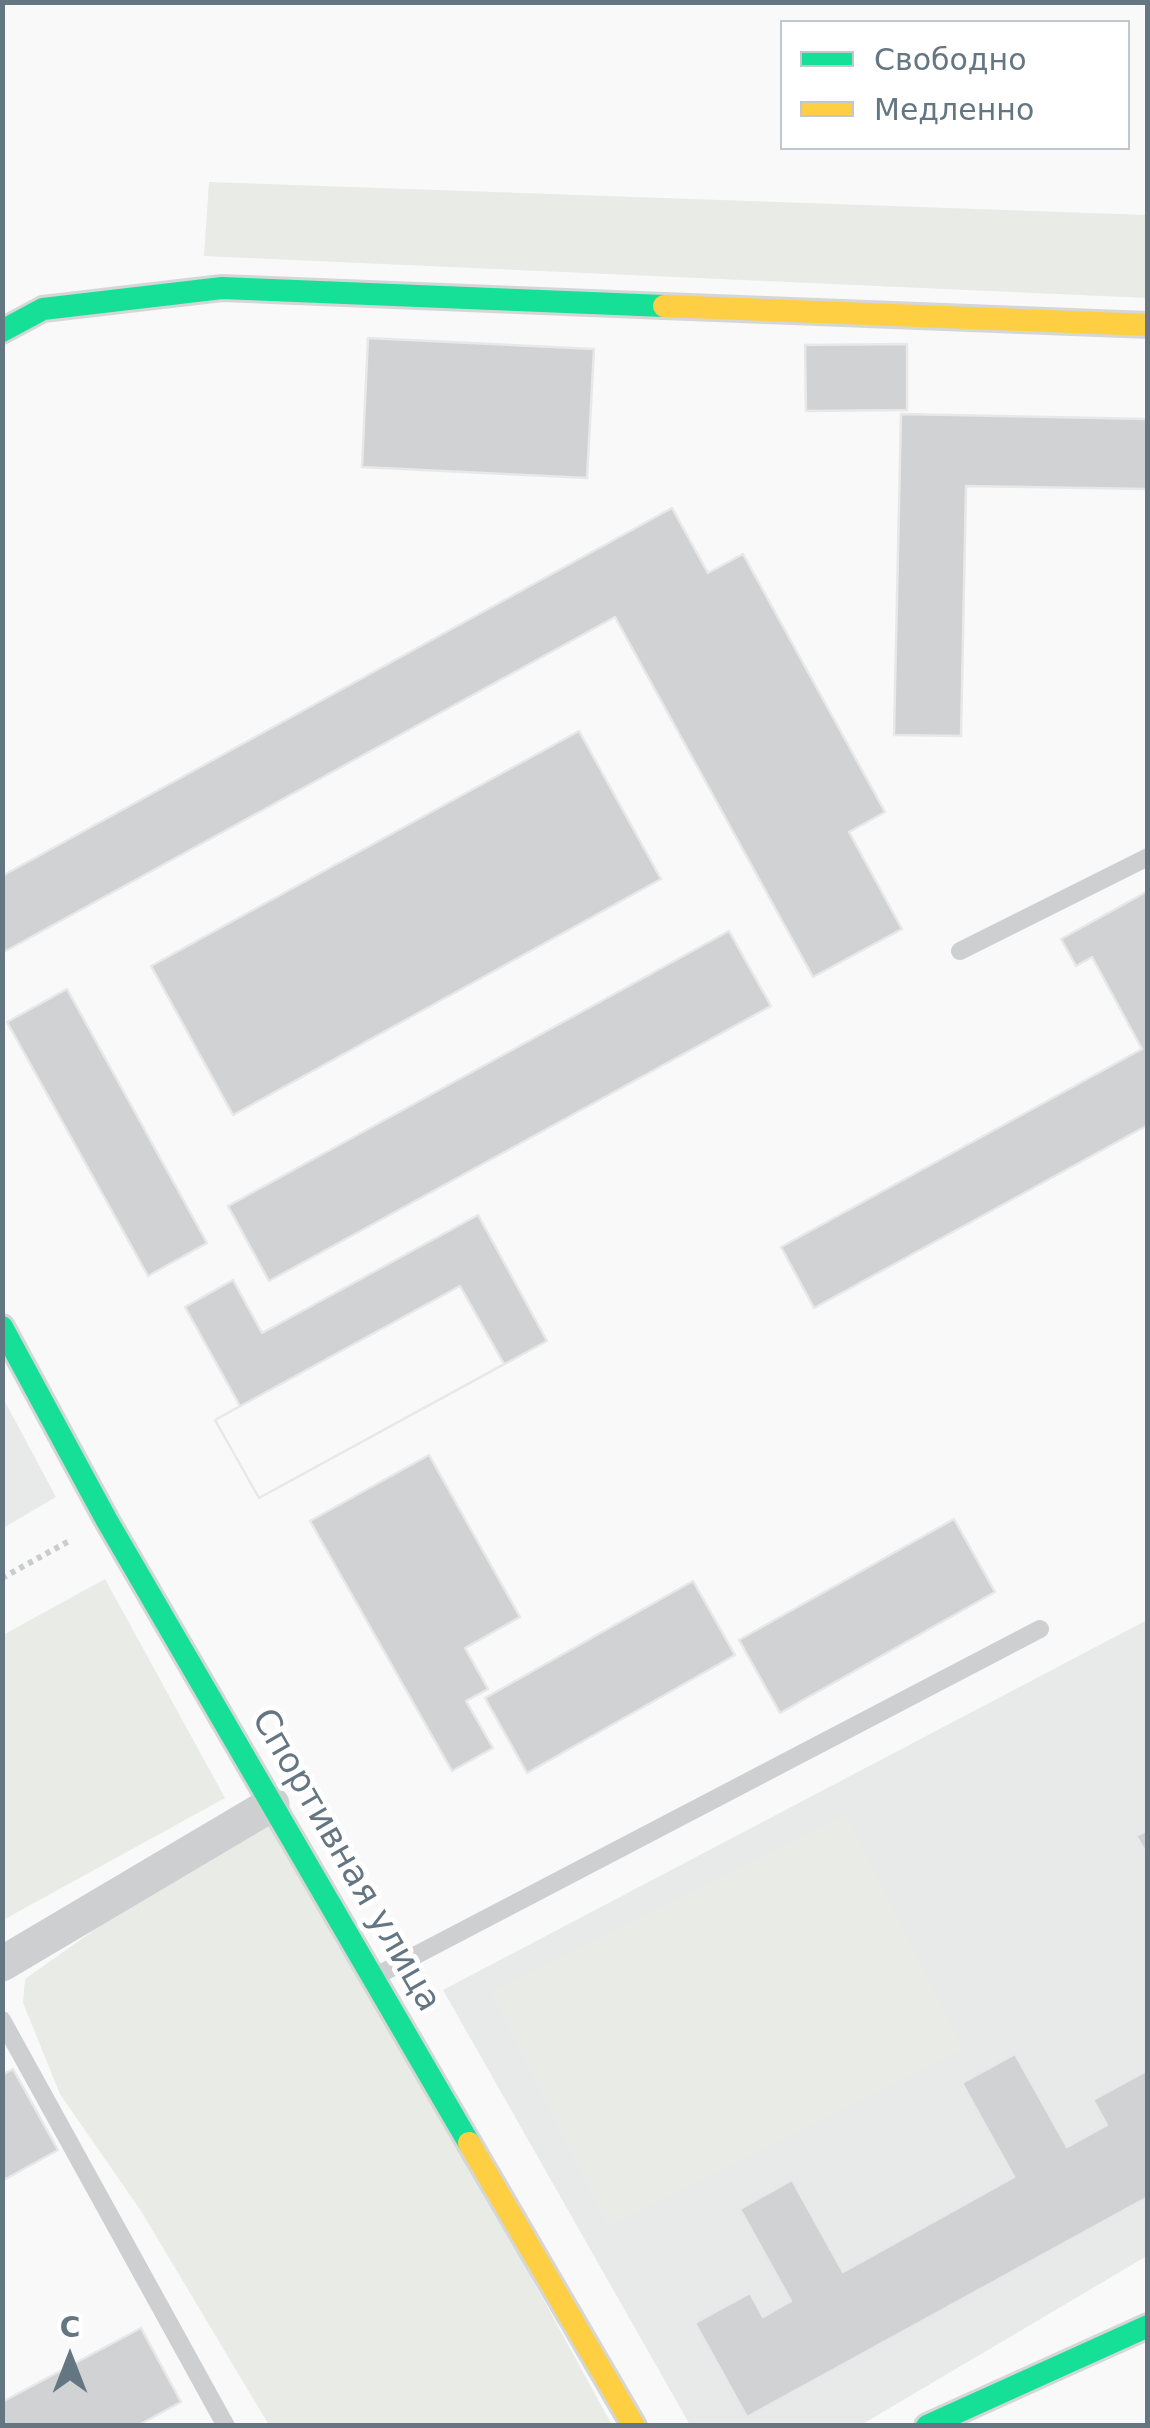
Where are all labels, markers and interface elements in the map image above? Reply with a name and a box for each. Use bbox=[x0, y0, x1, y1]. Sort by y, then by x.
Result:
legend bbox=[780, 20, 1130, 150]
text: Свободно bbox=[874, 42, 1027, 77]
text: Медленно bbox=[874, 92, 1034, 127]
street label: Спортивная улица bbox=[241, 1702, 449, 2020]
north arrow bbox=[20, 2308, 120, 2408]
text: С bbox=[60, 2311, 80, 2344]

